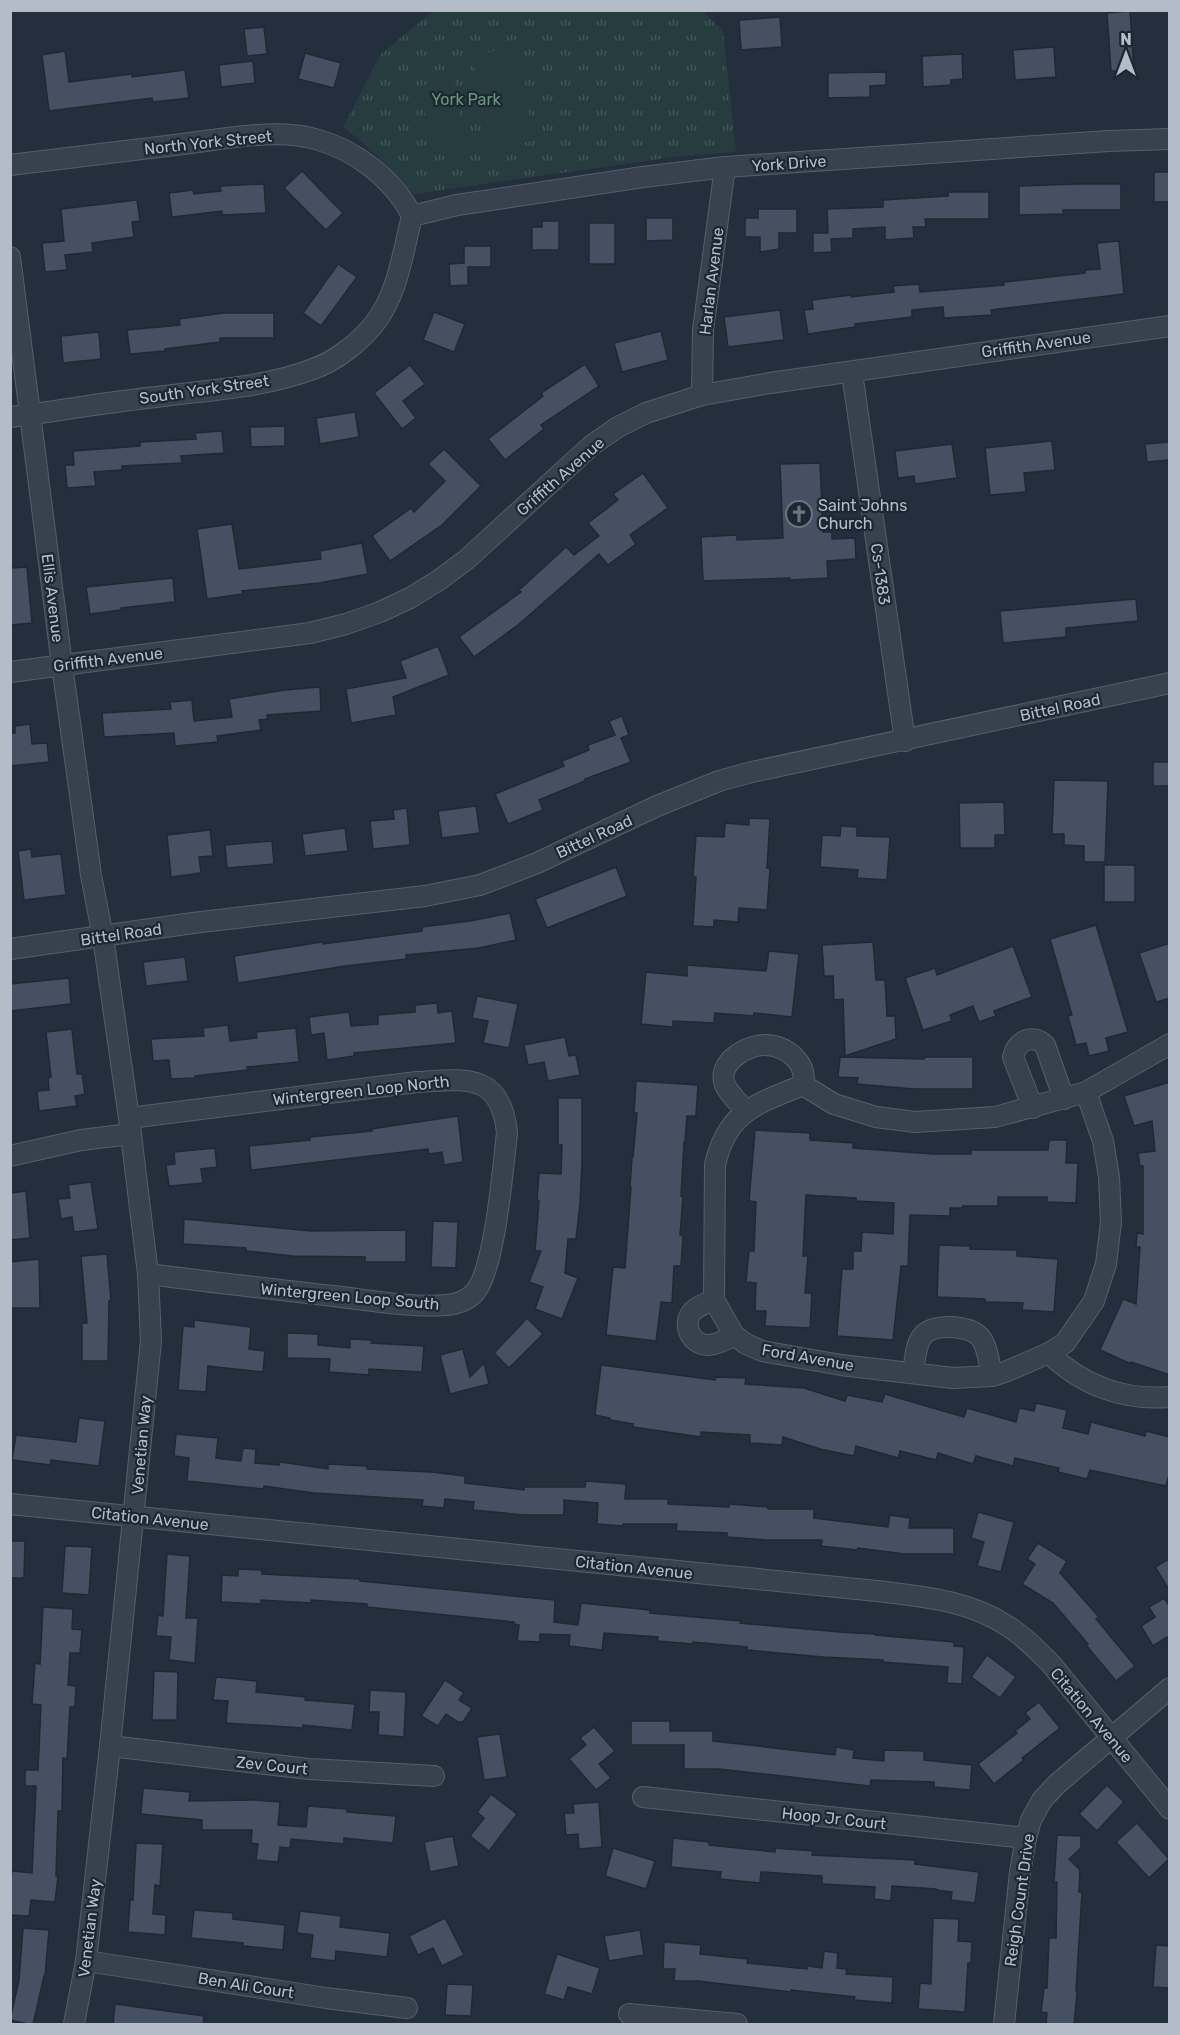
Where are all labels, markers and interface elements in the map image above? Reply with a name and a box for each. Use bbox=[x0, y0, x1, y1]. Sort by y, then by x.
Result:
north arrow bbox=[1096, 24, 1156, 84]
text: N bbox=[1120, 30, 1132, 49]
park label: York Park bbox=[431, 90, 502, 109]
street label: North York Street bbox=[143, 126, 273, 159]
street label: York Drive bbox=[751, 151, 827, 176]
street label: Harlan Avenue bbox=[695, 226, 728, 336]
street label: Griffith Avenue bbox=[980, 327, 1092, 362]
street label: South York Street bbox=[138, 371, 270, 408]
street label: Griffith Avenue bbox=[513, 433, 608, 520]
place label: Saint Johns Church bbox=[818, 496, 907, 533]
church icon: Saint Johns Church bbox=[784, 499, 814, 529]
street label: Cs-1383 bbox=[867, 542, 894, 606]
street label: Ellis Avenue bbox=[38, 553, 67, 643]
street label: Griffith Avenue bbox=[52, 643, 164, 676]
street label: Bittel Road bbox=[1018, 690, 1102, 725]
street label: Bittel Road bbox=[553, 811, 635, 862]
street label: Bittel Road bbox=[79, 919, 163, 950]
street label: Wintergreen Loop North bbox=[272, 1072, 450, 1109]
street label: Wintergreen Loop South bbox=[260, 1279, 440, 1314]
street label: Ford Avenue bbox=[760, 1340, 856, 1375]
street label: Venetian Way bbox=[128, 1395, 155, 1495]
street label: Citation Avenue bbox=[90, 1503, 210, 1534]
street label: Citation Avenue bbox=[574, 1552, 694, 1583]
street label: Citation Avenue bbox=[1046, 1664, 1137, 1767]
street label: Zev Court bbox=[235, 1752, 309, 1779]
street label: Hoop Jr Court bbox=[781, 1804, 887, 1833]
street label: Reigh Count Drive bbox=[1001, 1832, 1038, 1968]
street label: Venetian Way bbox=[74, 1877, 105, 1979]
street label: Ben Ali Court bbox=[197, 1969, 295, 2002]

